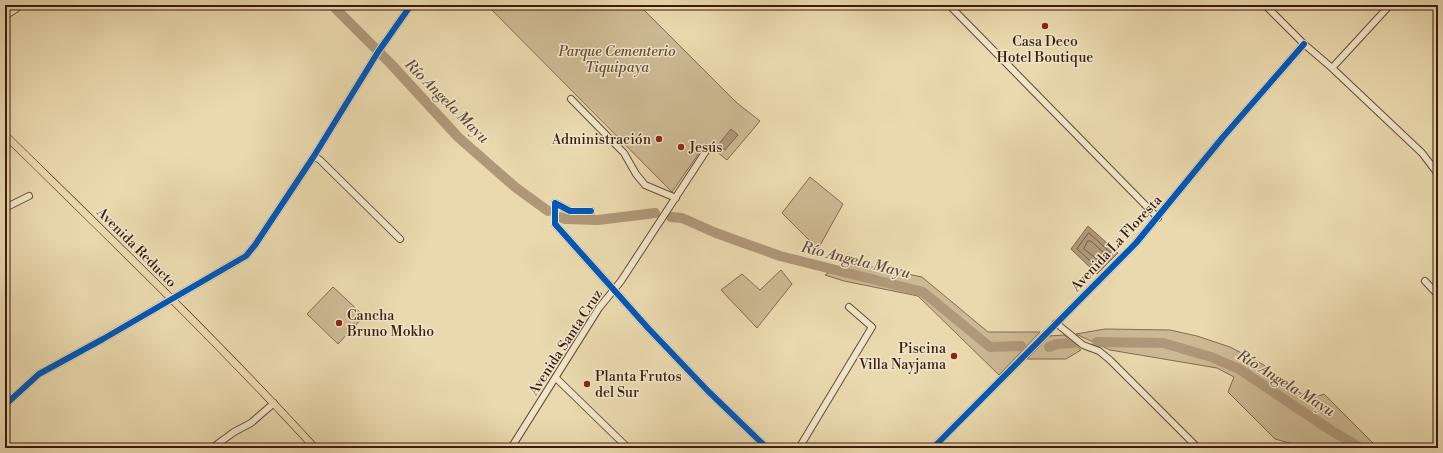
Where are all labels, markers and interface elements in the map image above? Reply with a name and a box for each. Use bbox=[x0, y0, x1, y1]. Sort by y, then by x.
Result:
marker: Casa Deco Hotel Boutique bbox=[1040, 21, 1050, 31]
place label: Casa Deco Hotel Boutique bbox=[997, 33, 1093, 67]
park label: Parque Cementerio Tiquipaya bbox=[557, 43, 676, 77]
water label: Río Angela Mayu bbox=[400, 54, 493, 148]
place label: Administración bbox=[551, 131, 652, 149]
marker: Administración bbox=[654, 134, 664, 144]
place label: Jesús bbox=[688, 139, 722, 157]
marker: Jesús bbox=[676, 142, 686, 152]
street label: Avenida La Floresta bbox=[1067, 191, 1167, 296]
street label: Avenida Reducto bbox=[92, 203, 180, 292]
water label: Río Angela Mayu bbox=[798, 238, 913, 283]
street label: Avenida Santa Cruz bbox=[524, 286, 607, 400]
place label: Cancha Bruno Mokho bbox=[346, 307, 434, 341]
marker: Cancha Bruno Mokho bbox=[334, 318, 344, 328]
place label: Piscina Villa Nayjama bbox=[858, 340, 947, 374]
water label: Río Angela Mayu bbox=[1233, 345, 1338, 421]
marker: Piscina Villa Nayjama bbox=[949, 351, 959, 361]
place label: Planta Frutos del Sur bbox=[595, 368, 682, 402]
marker: Planta Frutos del Sur bbox=[582, 379, 592, 389]

